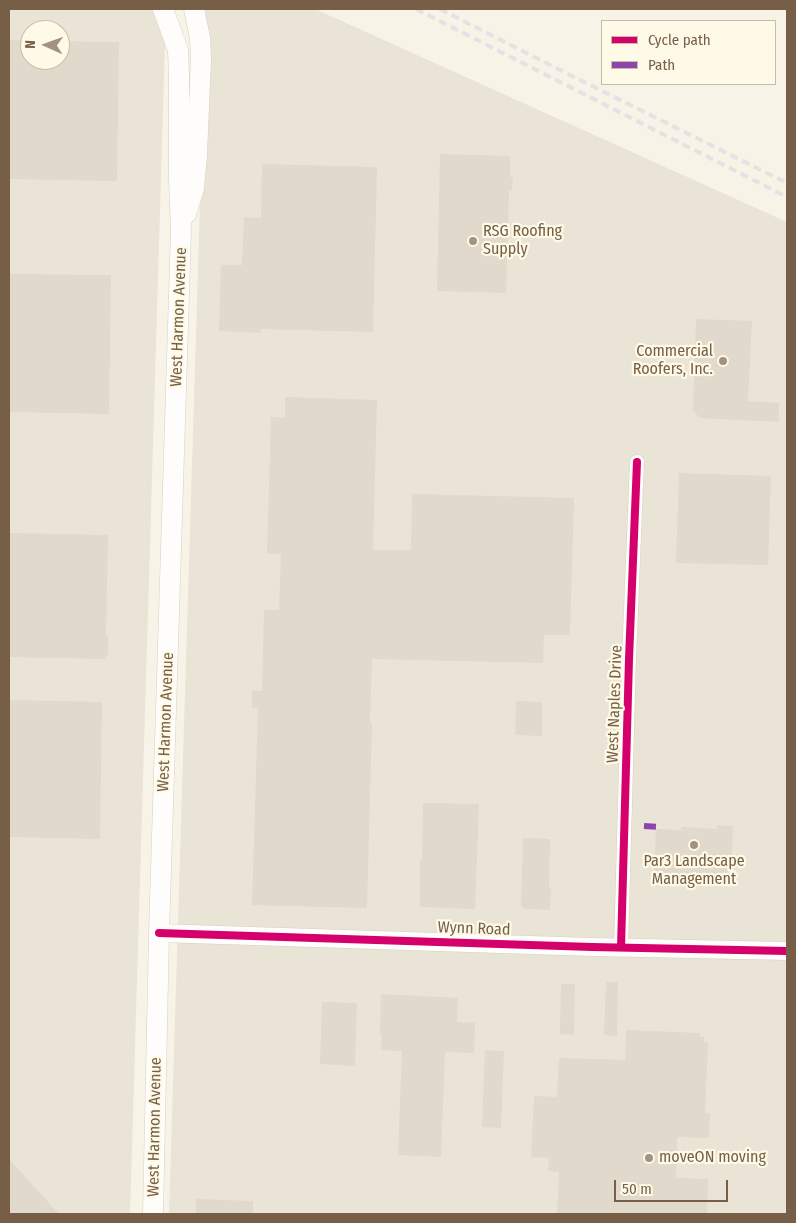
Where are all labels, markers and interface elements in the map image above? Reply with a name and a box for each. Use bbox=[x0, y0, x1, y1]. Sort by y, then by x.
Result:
north arrow bbox=[20, 20, 70, 70]
legend bbox=[601, 20, 776, 85]
text: Cycle path bbox=[648, 31, 711, 49]
text: N bbox=[22, 40, 39, 49]
text: Path bbox=[648, 56, 675, 74]
place label: RSG Roofing Supply bbox=[483, 222, 562, 260]
marker: RSG Roofing Supply bbox=[467, 235, 479, 247]
street label: West Harmon Avenue bbox=[167, 247, 191, 387]
place label: Commercial Roofers, Inc. bbox=[633, 342, 713, 380]
marker: Commercial Roofers, Inc. bbox=[717, 355, 729, 367]
street label: West Naples Drive bbox=[603, 645, 627, 763]
street label: West Harmon Avenue bbox=[154, 652, 178, 792]
marker: Par3 Landscape Management bbox=[688, 839, 700, 851]
place label: Par3 Landscape Management bbox=[643, 852, 745, 890]
street label: Wynn Road bbox=[437, 918, 511, 940]
street label: West Harmon Avenue bbox=[144, 1057, 166, 1197]
place label: moveON moving bbox=[659, 1148, 766, 1168]
marker: moveON moving bbox=[643, 1152, 655, 1164]
scale bar bbox=[616, 1170, 730, 1202]
text: 50 m bbox=[622, 1180, 652, 1198]

